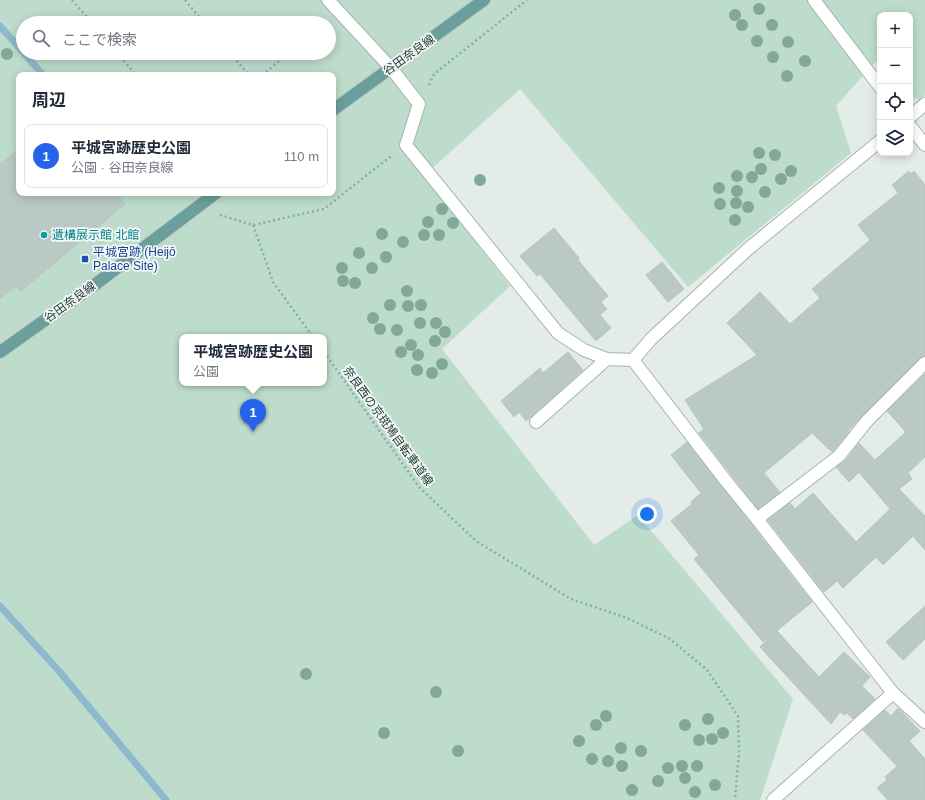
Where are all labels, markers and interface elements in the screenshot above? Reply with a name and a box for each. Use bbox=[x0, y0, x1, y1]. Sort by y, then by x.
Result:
map controls bbox=[877, 12, 913, 156]
button: + bbox=[877, 12, 913, 48]
search box bbox=[16, 16, 336, 60]
icon: search bbox=[30, 27, 52, 49]
text: ここで検索 bbox=[62, 31, 137, 48]
street label: 谷田奈良線 bbox=[381, 32, 437, 78]
button: − bbox=[877, 48, 913, 84]
button: locate bbox=[877, 84, 913, 120]
text: 周辺 bbox=[32, 91, 66, 110]
button: layers bbox=[877, 120, 913, 156]
text: 平城宮跡歴史公園 bbox=[71, 139, 191, 156]
text: 1 bbox=[42, 149, 50, 164]
text: 110 m bbox=[284, 149, 319, 164]
text: 公園 · 谷田奈良線 bbox=[71, 160, 174, 175]
place label: 遺構展示館 北館 bbox=[52, 228, 139, 242]
marker: 遺構展示館 北館 bbox=[39, 230, 49, 240]
place label: 平城宮跡 (Heijō Palace Site) bbox=[93, 245, 176, 273]
marker: 平城宮跡 (Heijō Palace Site) bbox=[80, 254, 90, 264]
street label: 谷田奈良線 bbox=[42, 279, 98, 325]
popup bbox=[179, 334, 327, 386]
text: 平城宮跡歴史公園 bbox=[193, 343, 313, 360]
text: 公園 bbox=[193, 364, 219, 379]
street label: 奈良西の京斑鳩自転車道線 bbox=[340, 364, 436, 488]
pin: 1 bbox=[240, 399, 266, 432]
your location bbox=[637, 504, 657, 524]

